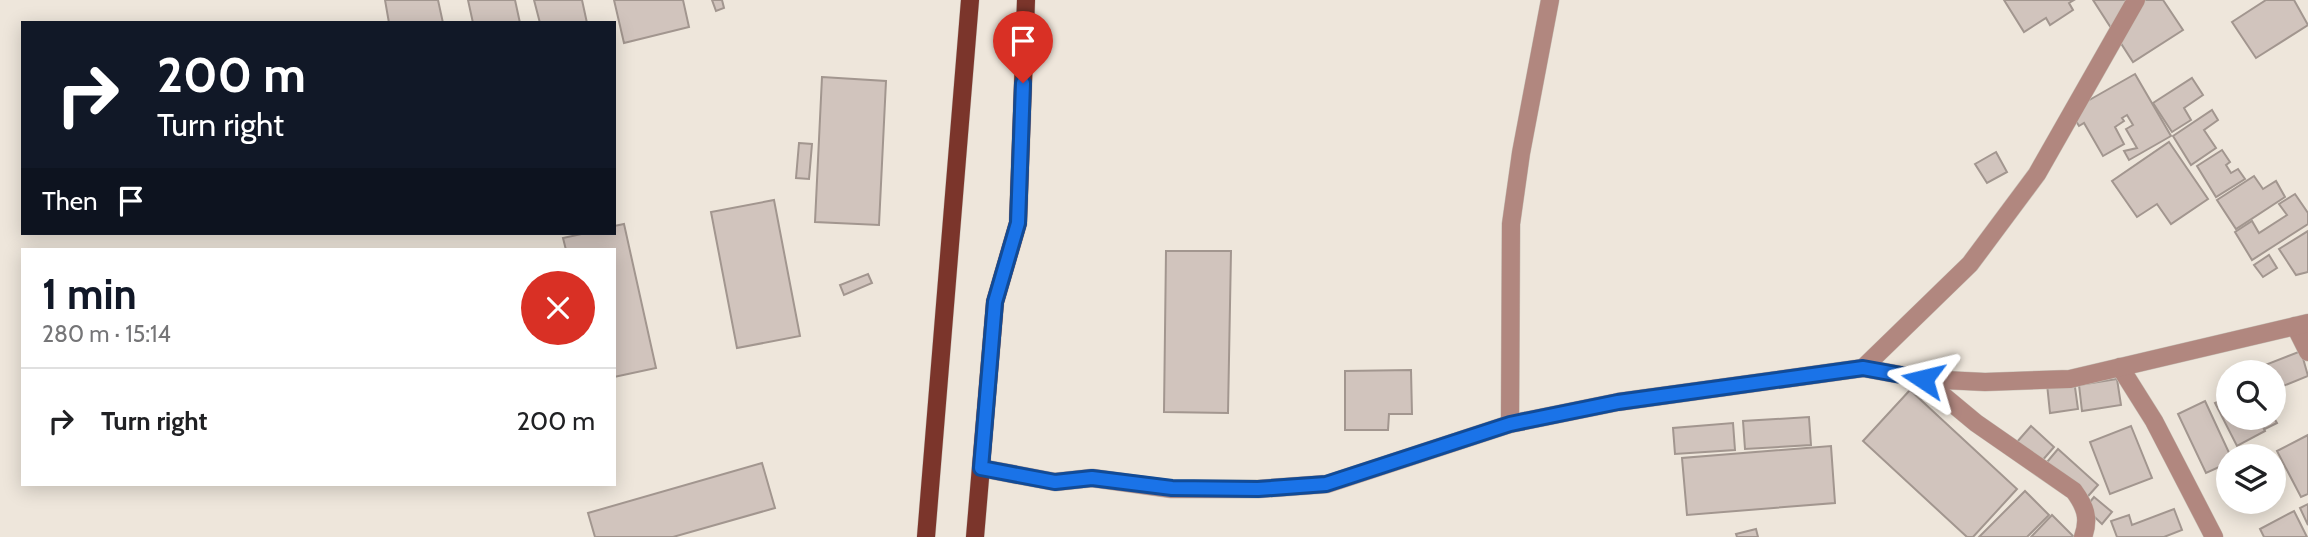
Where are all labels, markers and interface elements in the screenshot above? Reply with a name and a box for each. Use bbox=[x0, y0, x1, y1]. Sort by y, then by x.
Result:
pin bbox=[993, 11, 1053, 83]
icon: arrive bbox=[1004, 22, 1042, 60]
text: 200 m bbox=[157, 45, 306, 104]
icon: right bbox=[42, 49, 133, 140]
text: Turn right bbox=[157, 105, 284, 144]
icon: arrive bbox=[112, 182, 150, 220]
text: Then bbox=[42, 185, 98, 217]
text: 1 min bbox=[42, 268, 137, 320]
button: close bbox=[521, 271, 595, 345]
text: 280 m · 15:14 bbox=[42, 320, 171, 348]
position arrow bbox=[1886, 342, 1960, 416]
map controls bbox=[2216, 360, 2286, 514]
button: search bbox=[2216, 360, 2286, 430]
icon: right bbox=[42, 402, 80, 440]
text: Turn right bbox=[101, 405, 207, 437]
text: 200 m bbox=[516, 405, 595, 437]
button: layers bbox=[2216, 444, 2286, 514]

